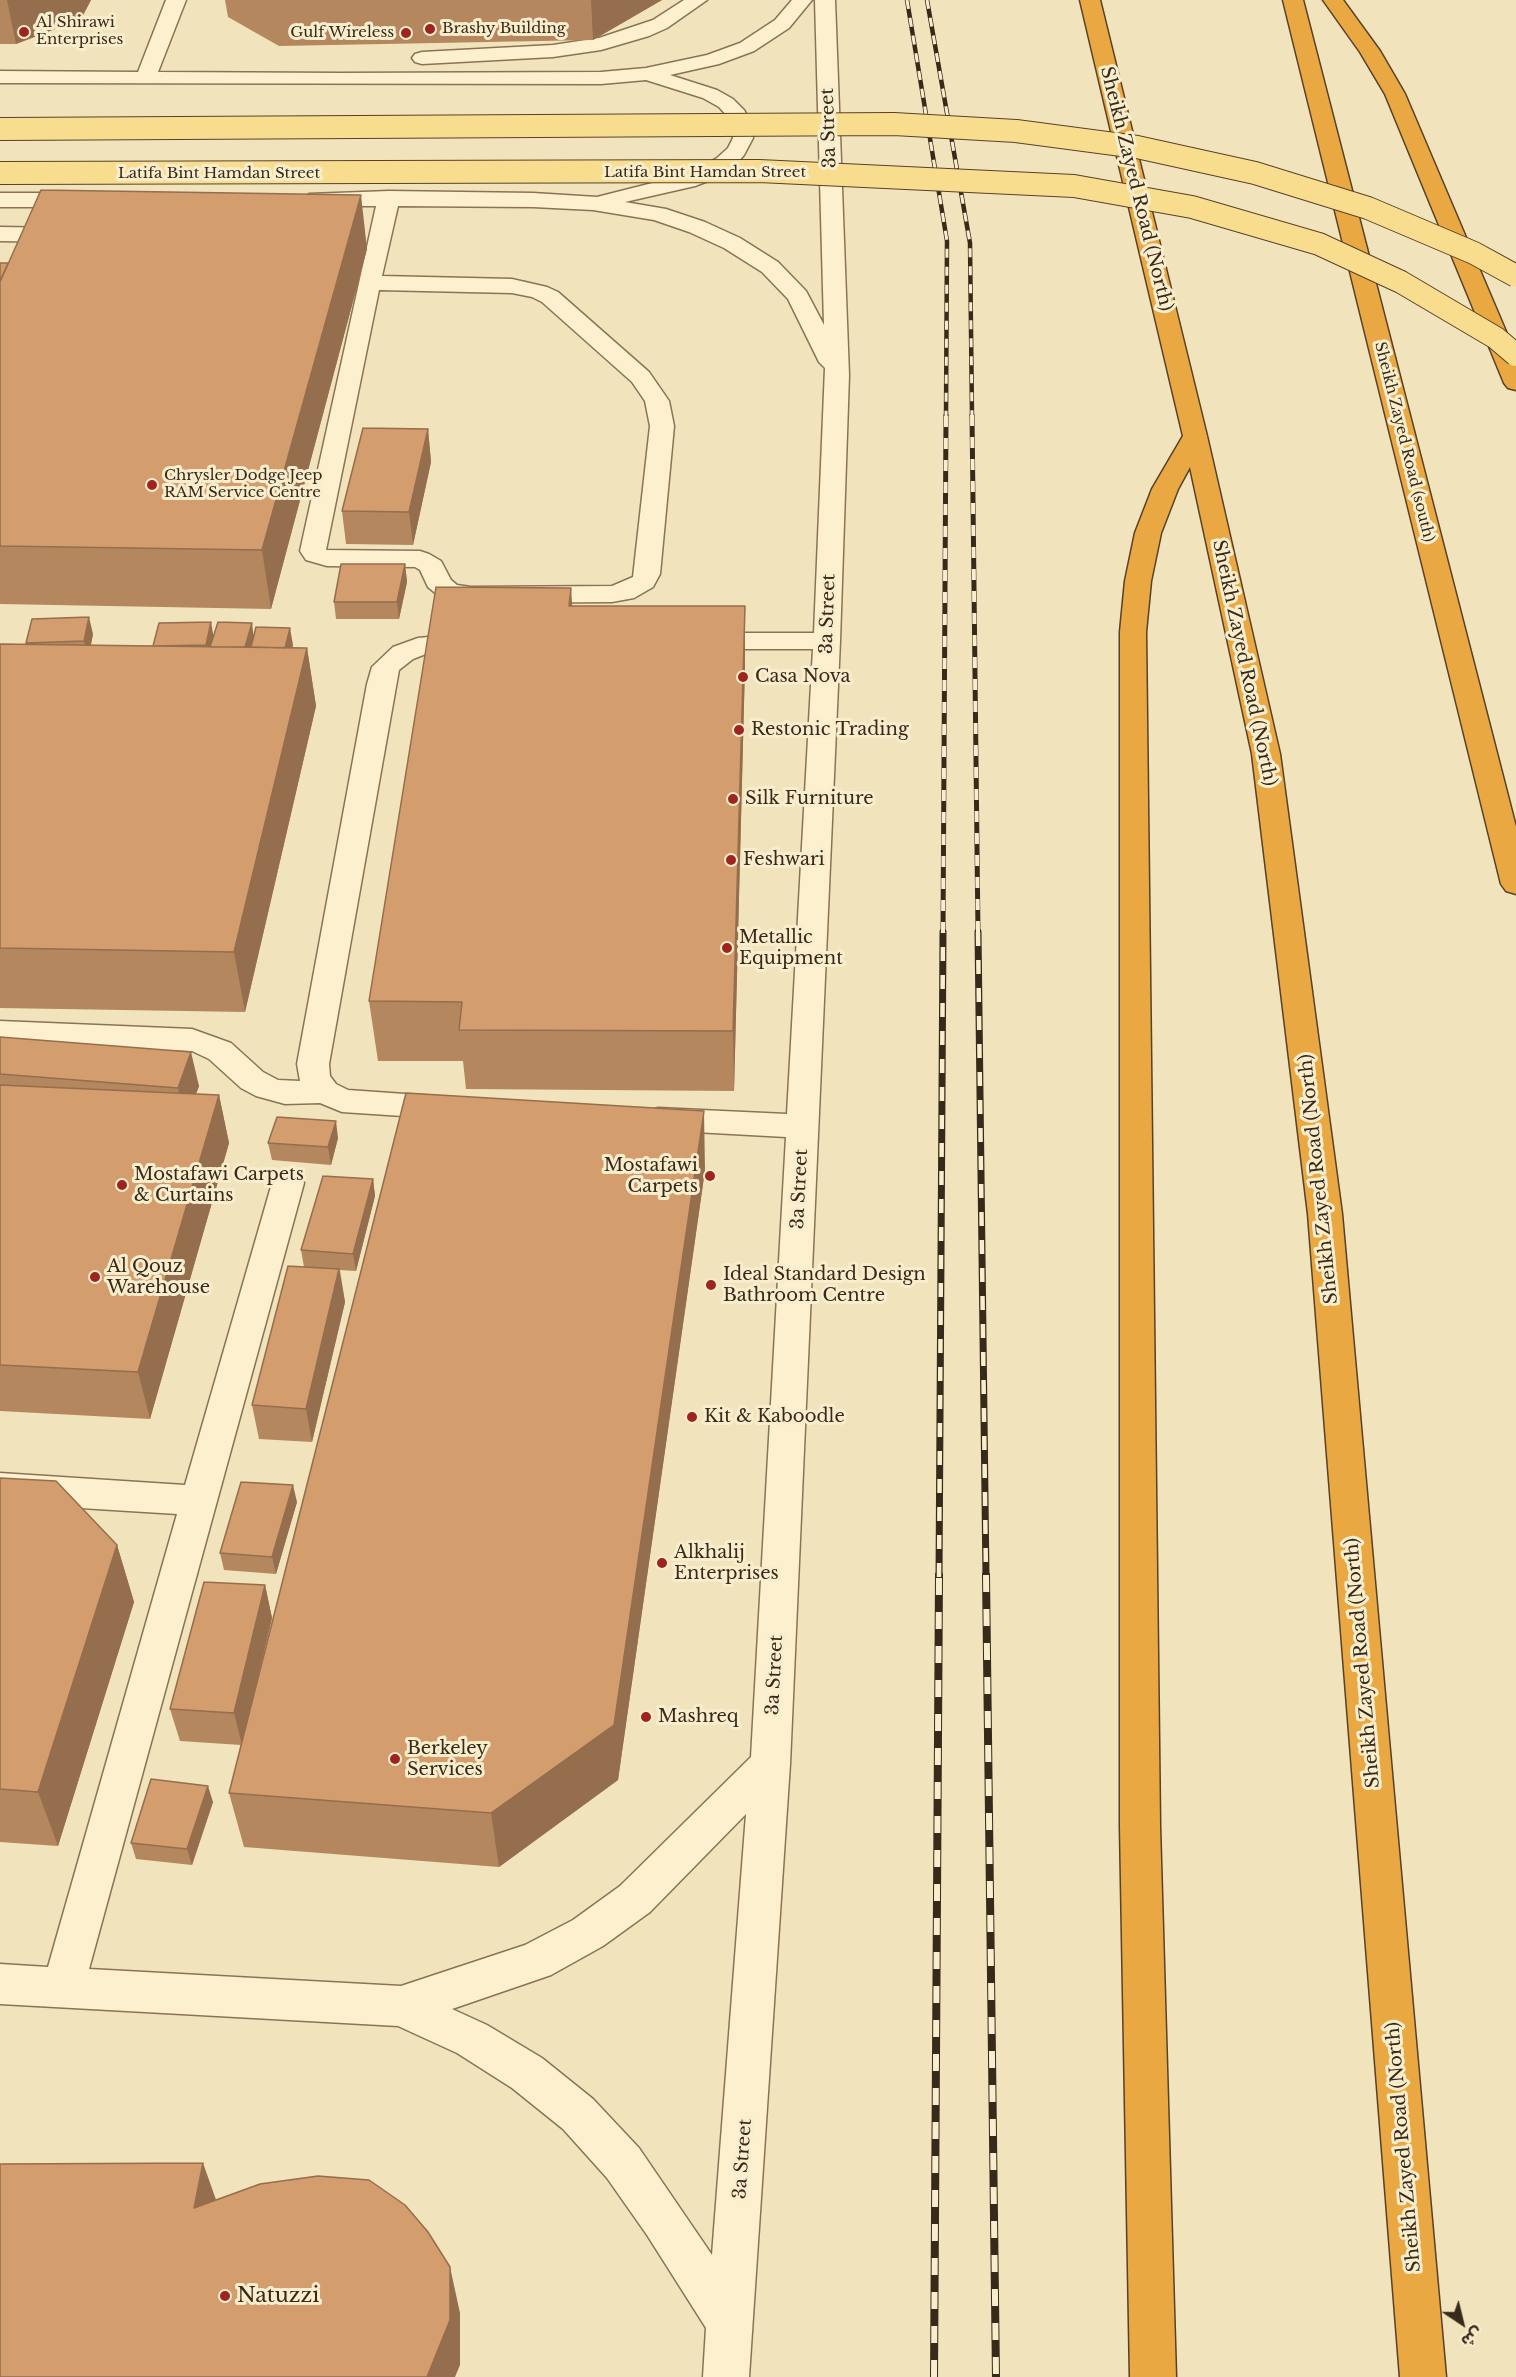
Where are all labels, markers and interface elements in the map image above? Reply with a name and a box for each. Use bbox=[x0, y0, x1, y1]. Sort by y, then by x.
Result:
place label: Al Shirawi Enterprises bbox=[36, 14, 123, 49]
place label: Brashy Building bbox=[442, 20, 566, 38]
marker: Brashy Building bbox=[423, 22, 437, 36]
place label: Gulf Wireless bbox=[290, 24, 394, 42]
marker: Al Shirawi Enterprises bbox=[17, 25, 31, 39]
marker: Gulf Wireless bbox=[399, 26, 413, 40]
street label: Sheikh Zayed Road (North) bbox=[1095, 65, 1177, 313]
street label: 3a Street bbox=[817, 87, 841, 169]
street label: Latifa Bint Hamdan Street bbox=[604, 164, 806, 182]
street label: Latifa Bint Hamdan Street bbox=[118, 165, 320, 183]
street label: Sheikh Zayed Road (south) bbox=[1370, 340, 1438, 544]
place label: Chrysler Dodge Jeep RAM Service Centre bbox=[164, 467, 323, 502]
marker: Chrysler Dodge Jeep RAM Service Centre bbox=[145, 478, 159, 492]
street label: Sheikh Zayed Road (North) bbox=[1207, 538, 1281, 788]
street label: 3a Street bbox=[816, 573, 840, 655]
place label: Casa Nova bbox=[755, 666, 851, 688]
marker: Casa Nova bbox=[736, 670, 750, 684]
place label: Restonic Trading bbox=[751, 719, 909, 741]
marker: Restonic Trading bbox=[732, 723, 746, 737]
place label: Silk Furniture bbox=[745, 788, 874, 810]
marker: Silk Furniture bbox=[726, 792, 740, 806]
place label: Feshwari bbox=[743, 849, 825, 871]
marker: Feshwari bbox=[724, 853, 738, 867]
place label: Metallic Equipment bbox=[739, 927, 843, 970]
marker: Metallic Equipment bbox=[720, 941, 734, 955]
street label: Sheikh Zayed Road (North) bbox=[1295, 1053, 1343, 1305]
street label: 3a Street bbox=[787, 1148, 813, 1230]
place label: Mostafawi Carpets bbox=[604, 1155, 698, 1198]
place label: Mostafawi Carpets & Curtains bbox=[134, 1164, 304, 1206]
marker: Mostafawi Carpets bbox=[703, 1169, 717, 1183]
marker: Mostafawi Carpets & Curtains bbox=[115, 1178, 129, 1192]
place label: Al Qouz Warehouse bbox=[107, 1256, 210, 1298]
place label: Ideal Standard Design Bathroom Centre bbox=[723, 1264, 926, 1306]
marker: Al Qouz Warehouse bbox=[88, 1270, 102, 1284]
marker: Ideal Standard Design Bathroom Centre bbox=[704, 1278, 718, 1292]
place label: Kit & Kaboodle bbox=[704, 1406, 845, 1428]
marker: Kit & Kaboodle bbox=[685, 1410, 699, 1424]
street label: Sheikh Zayed Road (North) bbox=[1341, 1537, 1385, 1789]
place label: Alkhalij Enterprises bbox=[674, 1542, 779, 1584]
marker: Alkhalij Enterprises bbox=[655, 1556, 669, 1570]
street label: 3a Street bbox=[762, 1634, 788, 1716]
place label: Mashreq bbox=[658, 1706, 739, 1728]
marker: Mashreq bbox=[639, 1710, 653, 1724]
place label: Berkeley Services bbox=[407, 1738, 488, 1780]
marker: Berkeley Services bbox=[388, 1752, 402, 1766]
street label: Sheikh Zayed Road (North) bbox=[1382, 2021, 1426, 2273]
street label: 3a Street bbox=[729, 2118, 757, 2200]
place label: Natuzzi bbox=[237, 2283, 319, 2309]
marker: Natuzzi bbox=[218, 2289, 232, 2303]
north arrow bbox=[1432, 2293, 1492, 2353]
text: ش bbox=[1458, 2323, 1487, 2352]

